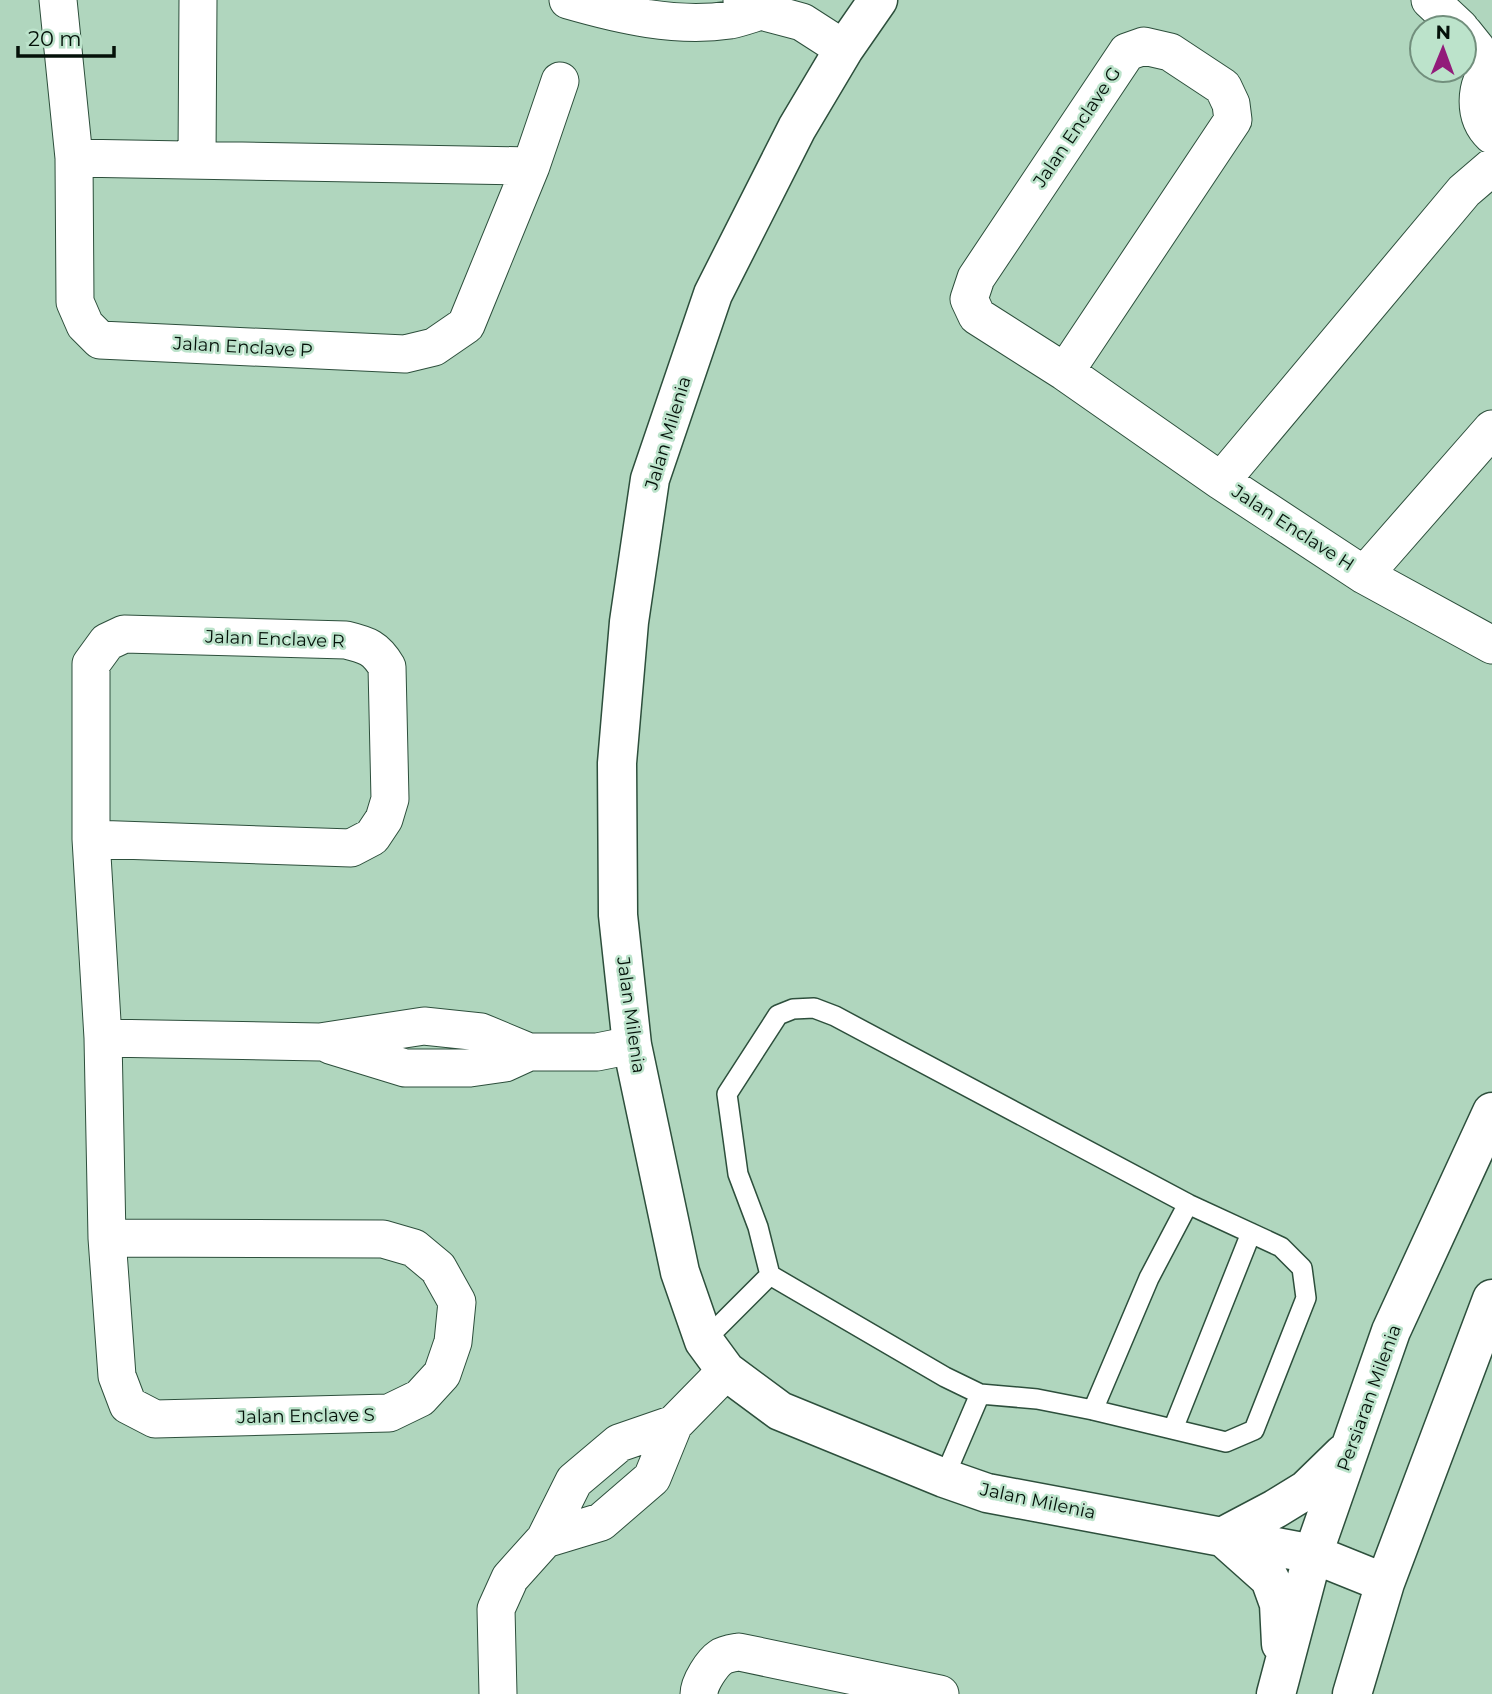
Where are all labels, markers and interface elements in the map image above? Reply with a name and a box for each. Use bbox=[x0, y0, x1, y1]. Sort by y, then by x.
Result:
scale bar bbox=[18, 14, 114, 58]
north arrow bbox=[1408, 14, 1478, 84]
text: N bbox=[1435, 21, 1451, 44]
text: 20 m bbox=[28, 26, 82, 51]
street label: Jalan Enclave G bbox=[1028, 63, 1125, 192]
street label: Jalan Enclave P bbox=[172, 332, 313, 362]
street label: Jalan Milenia bbox=[640, 374, 696, 493]
street label: Jalan Enclave H bbox=[1227, 480, 1358, 576]
street label: Jalan Enclave R bbox=[204, 626, 345, 652]
street label: Jalan Milenia bbox=[612, 954, 650, 1075]
street label: Persiaran Milenia bbox=[1332, 1322, 1406, 1474]
street label: Jalan Enclave S bbox=[236, 1404, 375, 1428]
street label: Jalan Milenia bbox=[977, 1478, 1098, 1524]

